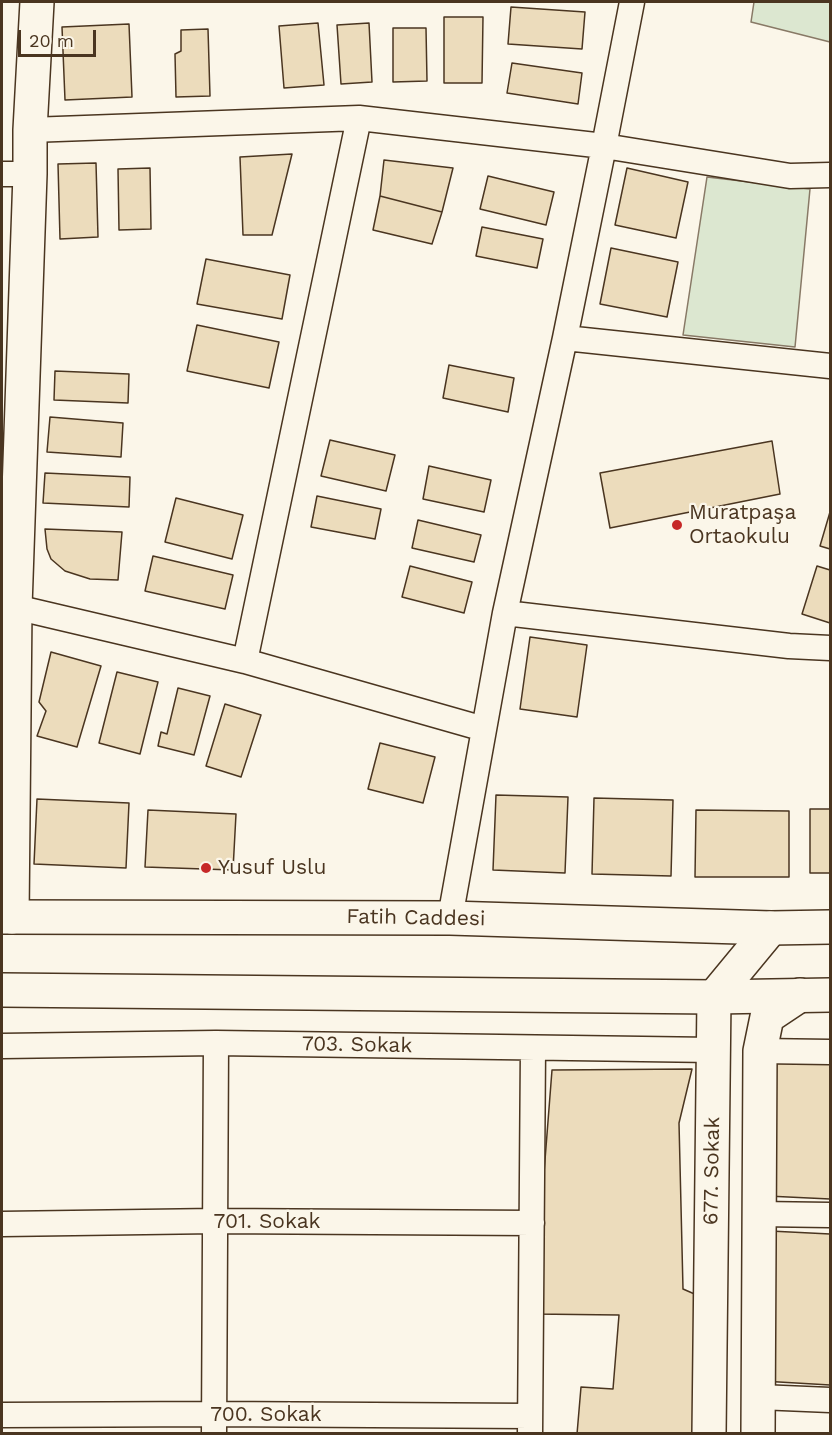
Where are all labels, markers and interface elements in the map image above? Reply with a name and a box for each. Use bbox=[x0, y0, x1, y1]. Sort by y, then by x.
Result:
scale bar bbox=[21, 18, 99, 56]
text: 20 m bbox=[29, 30, 74, 51]
place label: Muratpaşa Ortaokulu bbox=[689, 500, 796, 550]
marker: Muratpaşa Ortaokulu bbox=[670, 518, 684, 532]
place label: Yusuf Uslu bbox=[218, 855, 326, 881]
marker: Yusuf Uslu bbox=[199, 861, 213, 875]
street label: Fatih Caddesi bbox=[346, 904, 486, 932]
street label: 703. Sokak bbox=[302, 1031, 412, 1059]
street label: 677. Sokak bbox=[698, 1117, 726, 1225]
street label: 701. Sokak bbox=[214, 1209, 320, 1235]
street label: 700. Sokak bbox=[210, 1402, 322, 1428]

